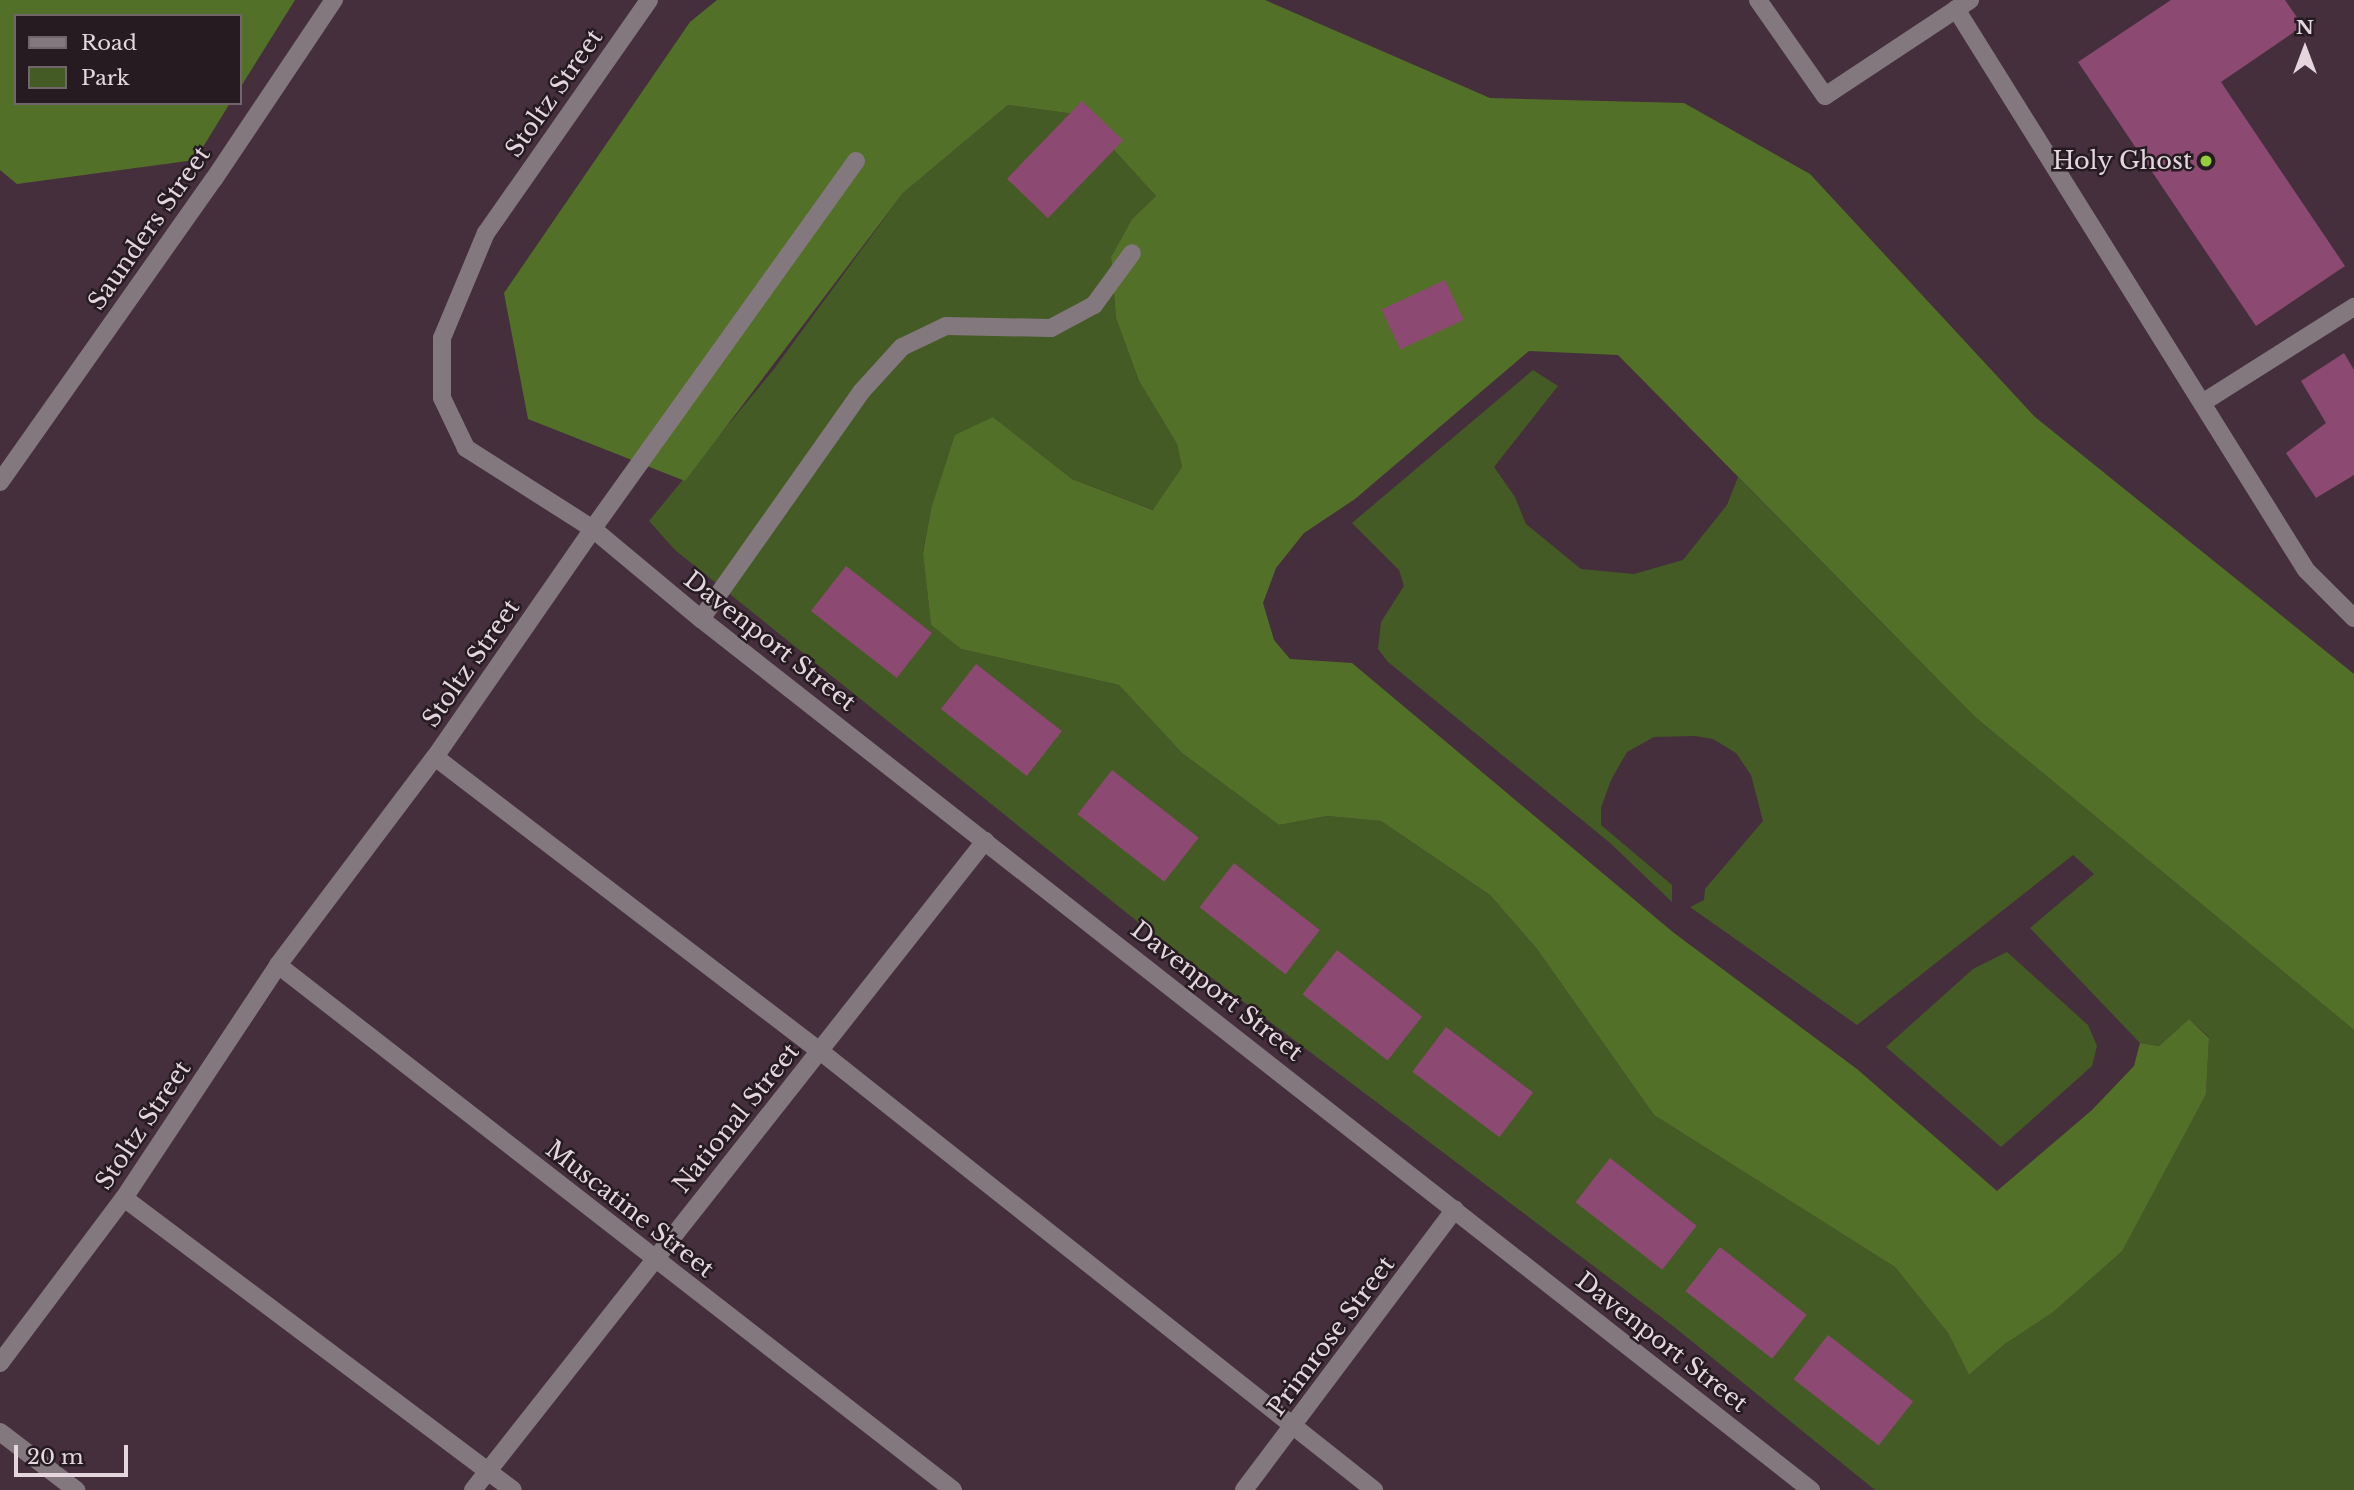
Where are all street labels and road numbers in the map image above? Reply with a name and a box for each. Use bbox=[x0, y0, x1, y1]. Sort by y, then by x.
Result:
street label: Stoltz Street bbox=[499, 24, 609, 162]
street label: Saunders Street bbox=[82, 141, 216, 315]
street label: Davenport Street bbox=[678, 565, 862, 717]
street label: Stoltz Street bbox=[416, 594, 526, 732]
street label: Davenport Street bbox=[1125, 915, 1309, 1067]
street label: National Street bbox=[667, 1038, 805, 1198]
street label: Stoltz Street bbox=[89, 1055, 197, 1195]
street label: Muscatine Street bbox=[540, 1134, 720, 1284]
street label: Primrose Street bbox=[1262, 1250, 1400, 1422]
street label: Davenport Street bbox=[1570, 1266, 1754, 1418]

